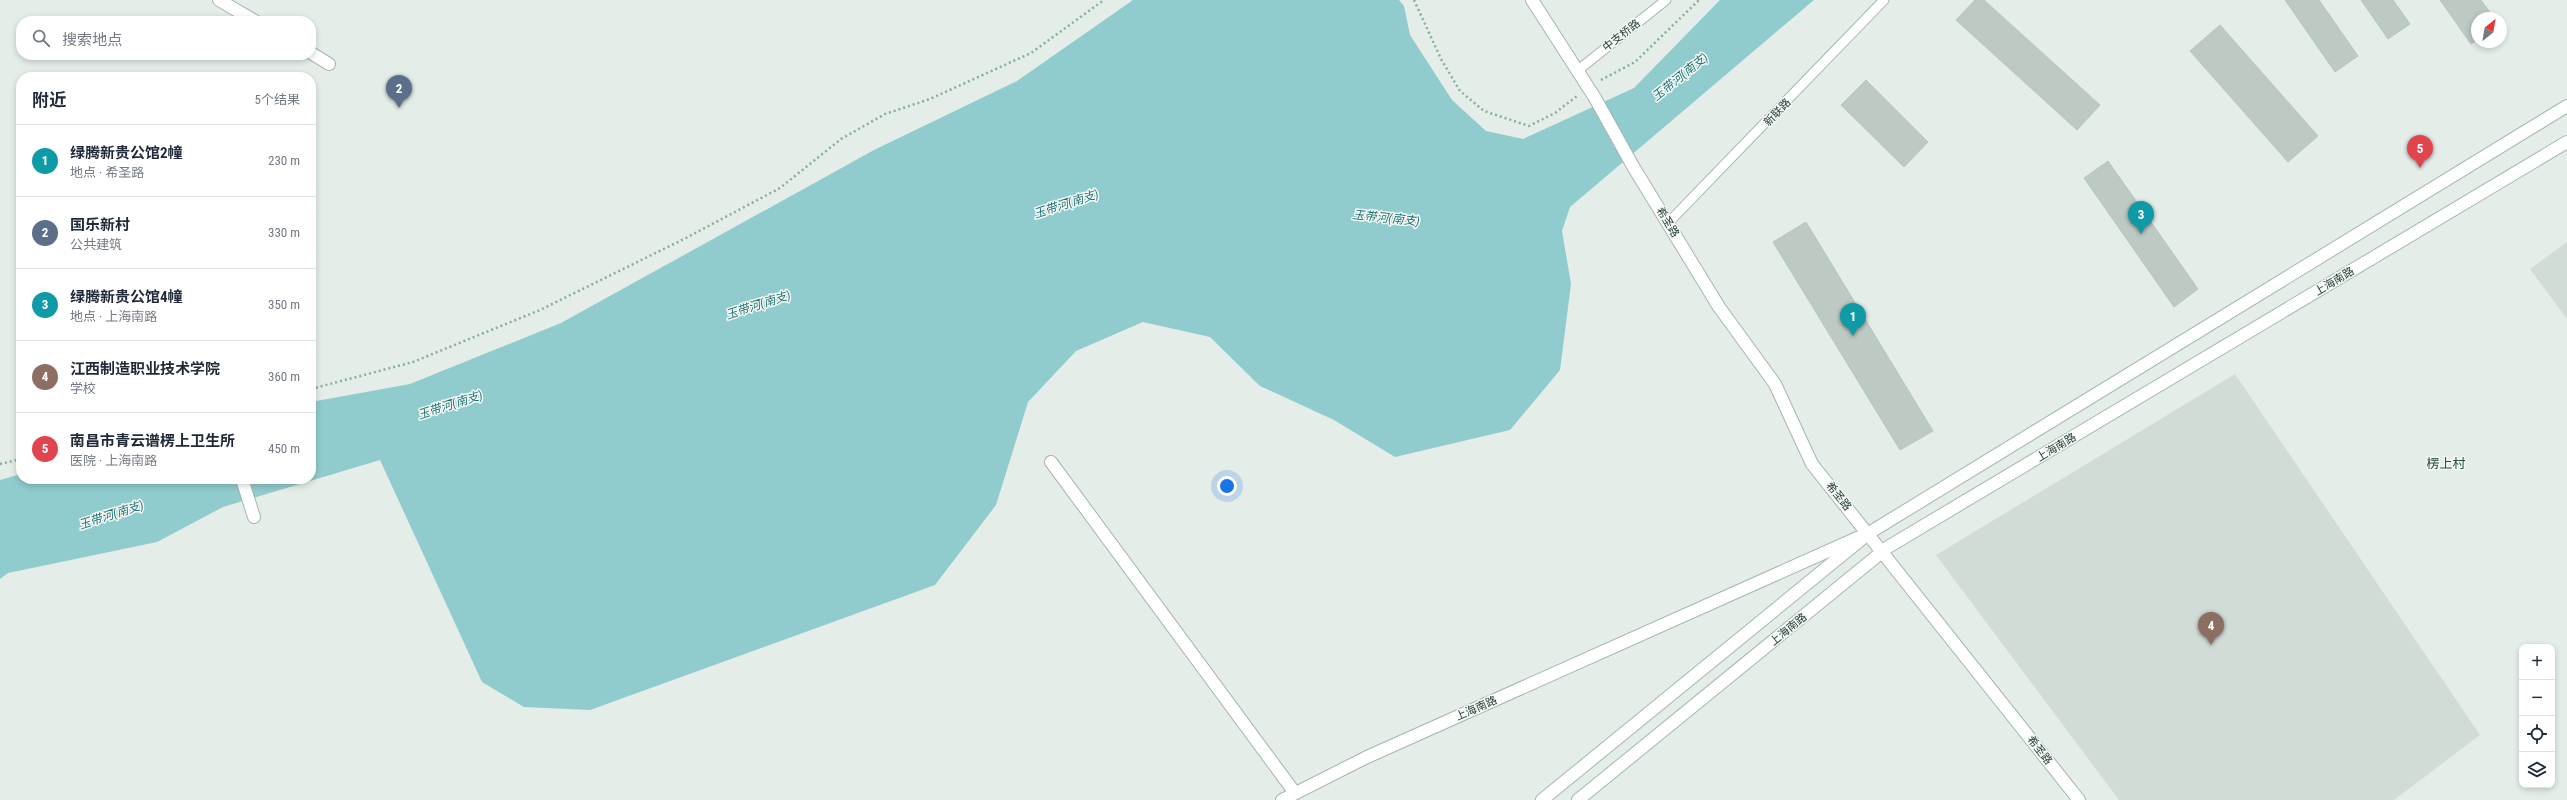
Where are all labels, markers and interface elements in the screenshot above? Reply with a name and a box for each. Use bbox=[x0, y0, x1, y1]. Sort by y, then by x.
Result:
north arrow bbox=[2471, 12, 2507, 48]
search box bbox=[16, 16, 316, 60]
street label: 中支桥路 bbox=[1600, 17, 1643, 54]
icon: search bbox=[30, 27, 52, 49]
text: 搜索地点 bbox=[62, 31, 122, 49]
water label: 玉带河(南支) bbox=[1649, 50, 1711, 104]
pin: 2 bbox=[386, 75, 412, 108]
text: 附近 bbox=[32, 90, 66, 110]
text: 5个结果 bbox=[255, 92, 300, 107]
street label: 新联路 bbox=[1761, 96, 1793, 129]
pin: 5 bbox=[2407, 135, 2433, 168]
text: 绿腾新贵公馆2幢 bbox=[70, 144, 183, 162]
text: 1 bbox=[42, 153, 48, 168]
text: 230 m bbox=[268, 153, 300, 168]
text: 地点 · 希圣路 bbox=[70, 165, 144, 180]
water label: 玉带河(南支) bbox=[1032, 187, 1100, 221]
pin: 3 bbox=[2128, 201, 2154, 234]
street label: 希圣路 bbox=[1654, 205, 1682, 240]
water label: 玉带河(南支) bbox=[1352, 208, 1421, 229]
text: 国乐新村 bbox=[70, 216, 130, 234]
text: 2 bbox=[42, 225, 48, 240]
text: 330 m bbox=[268, 225, 300, 240]
text: 公共建筑 bbox=[70, 237, 122, 252]
street label: 上海南路 bbox=[2312, 265, 2356, 298]
text: 绿腾新贵公馆4幢 bbox=[70, 288, 183, 306]
water label: 玉带河(南支) bbox=[724, 288, 792, 322]
text: 3 bbox=[42, 297, 48, 312]
text: 350 m bbox=[268, 297, 300, 312]
pin: 1 bbox=[1840, 303, 1866, 336]
text: 地点 · 上海南路 bbox=[70, 309, 157, 324]
text: 江西制造职业技术学院 bbox=[70, 360, 220, 378]
text: 4 bbox=[42, 369, 48, 384]
text: 360 m bbox=[268, 369, 300, 384]
text: 学校 bbox=[70, 381, 96, 396]
water label: 玉带河(南支) bbox=[416, 388, 484, 422]
street label: 上海南路 bbox=[2034, 431, 2078, 464]
text: 南昌市青云谱楞上卫生所 bbox=[70, 432, 235, 450]
text: 5 bbox=[42, 441, 48, 456]
text: 450 m bbox=[268, 441, 300, 456]
text: 医院 · 上海南路 bbox=[70, 453, 157, 468]
district label: 楞上村 bbox=[2426, 456, 2466, 471]
your location bbox=[1217, 476, 1237, 496]
street label: 希圣路 bbox=[1823, 479, 1854, 513]
water label: 玉带河(南支) bbox=[77, 498, 145, 532]
street label: 上海南路 bbox=[1767, 610, 1810, 648]
pin: 4 bbox=[2198, 612, 2224, 645]
map controls bbox=[2519, 644, 2555, 788]
button: + bbox=[2519, 644, 2555, 680]
button: − bbox=[2519, 680, 2555, 716]
street label: 上海南路 bbox=[1453, 694, 1499, 723]
button: locate bbox=[2519, 716, 2555, 752]
street label: 希圣路 bbox=[2024, 733, 2055, 767]
button: layers bbox=[2519, 752, 2555, 788]

